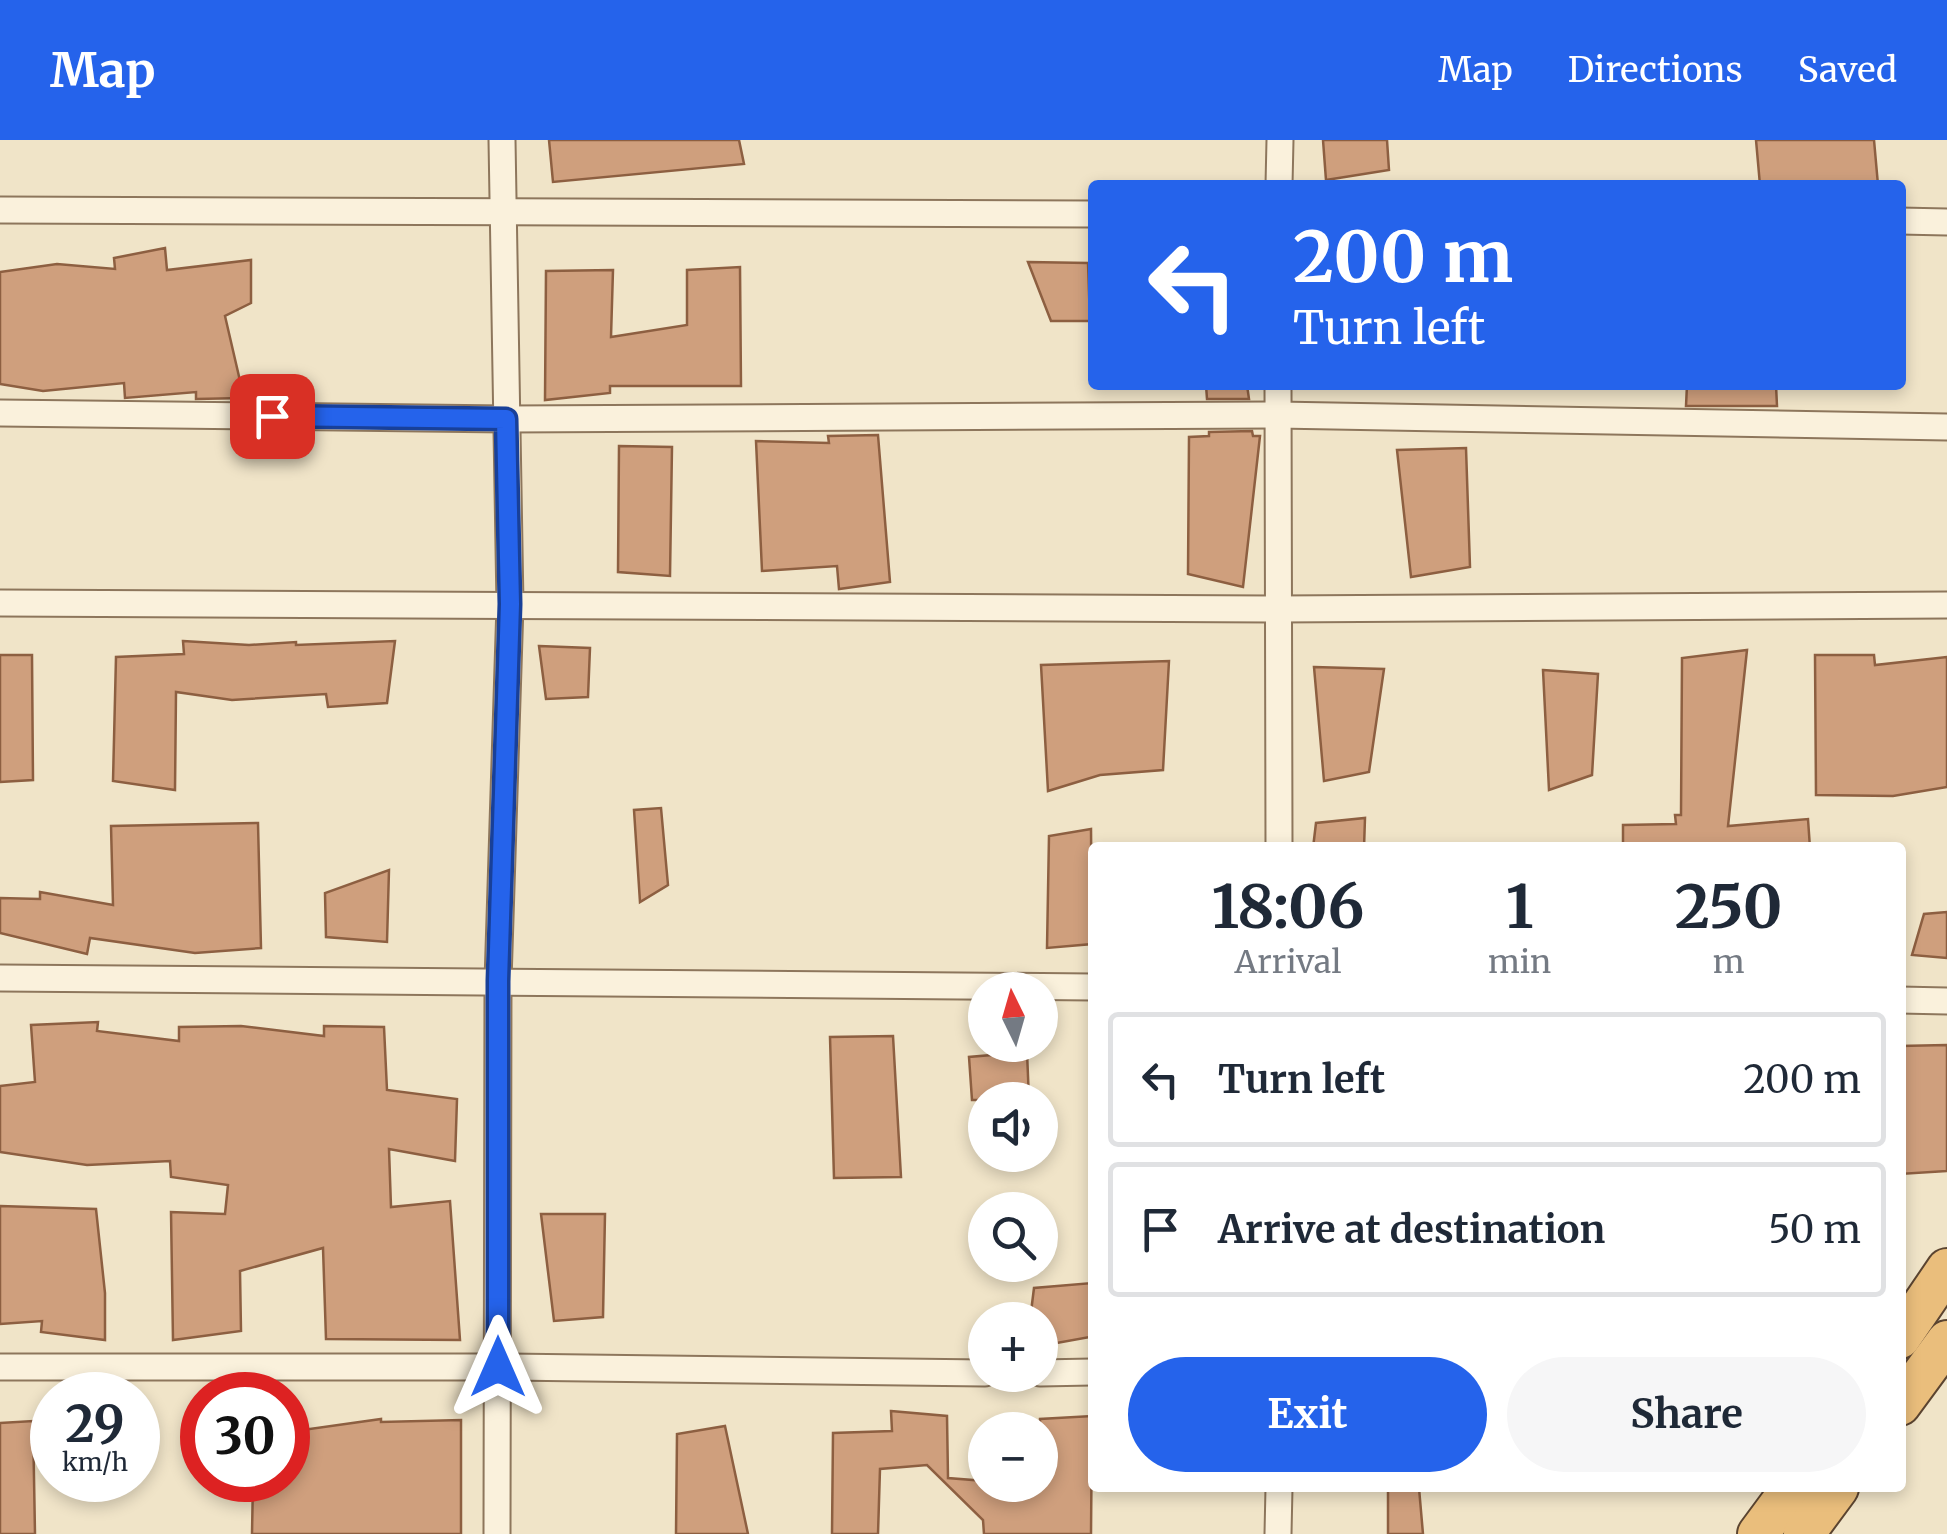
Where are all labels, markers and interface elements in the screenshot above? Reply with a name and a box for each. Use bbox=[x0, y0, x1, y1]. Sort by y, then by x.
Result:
text: Map bbox=[50, 40, 155, 100]
text: Map bbox=[1438, 48, 1513, 92]
text: Directions bbox=[1568, 48, 1743, 92]
text: Saved bbox=[1798, 48, 1897, 92]
text: 200 m bbox=[1293, 213, 1513, 301]
icon: left bbox=[1128, 220, 1258, 350]
text: Turn left bbox=[1293, 300, 1485, 356]
pin bbox=[230, 374, 315, 459]
icon: arrive bbox=[245, 389, 300, 444]
text: 18:06 bbox=[1211, 869, 1365, 944]
text: 1 bbox=[1506, 869, 1534, 944]
text: 250 bbox=[1675, 869, 1783, 944]
text: Arrival bbox=[1235, 942, 1341, 982]
text: min bbox=[1488, 942, 1551, 982]
text: m bbox=[1713, 942, 1745, 982]
north arrow bbox=[968, 972, 1058, 1062]
map controls bbox=[968, 972, 1058, 1502]
icon: left bbox=[1133, 1052, 1188, 1107]
text: Turn left bbox=[1218, 1056, 1385, 1103]
text: 200 m bbox=[1743, 1056, 1861, 1103]
button: sound bbox=[968, 1082, 1058, 1172]
button: search bbox=[968, 1192, 1058, 1282]
icon: arrive bbox=[1133, 1202, 1188, 1257]
text: Arrive at destination bbox=[1218, 1206, 1605, 1253]
text: 50 m bbox=[1768, 1206, 1861, 1253]
button: + bbox=[968, 1302, 1058, 1392]
position arrow bbox=[446, 1315, 550, 1419]
button: Exit bbox=[1128, 1357, 1487, 1472]
button: Share bbox=[1507, 1357, 1866, 1472]
speed limit sign: 30 bbox=[180, 1372, 310, 1502]
text: 29 bbox=[65, 1393, 125, 1456]
button: − bbox=[968, 1412, 1058, 1502]
text: km/h bbox=[62, 1446, 128, 1478]

